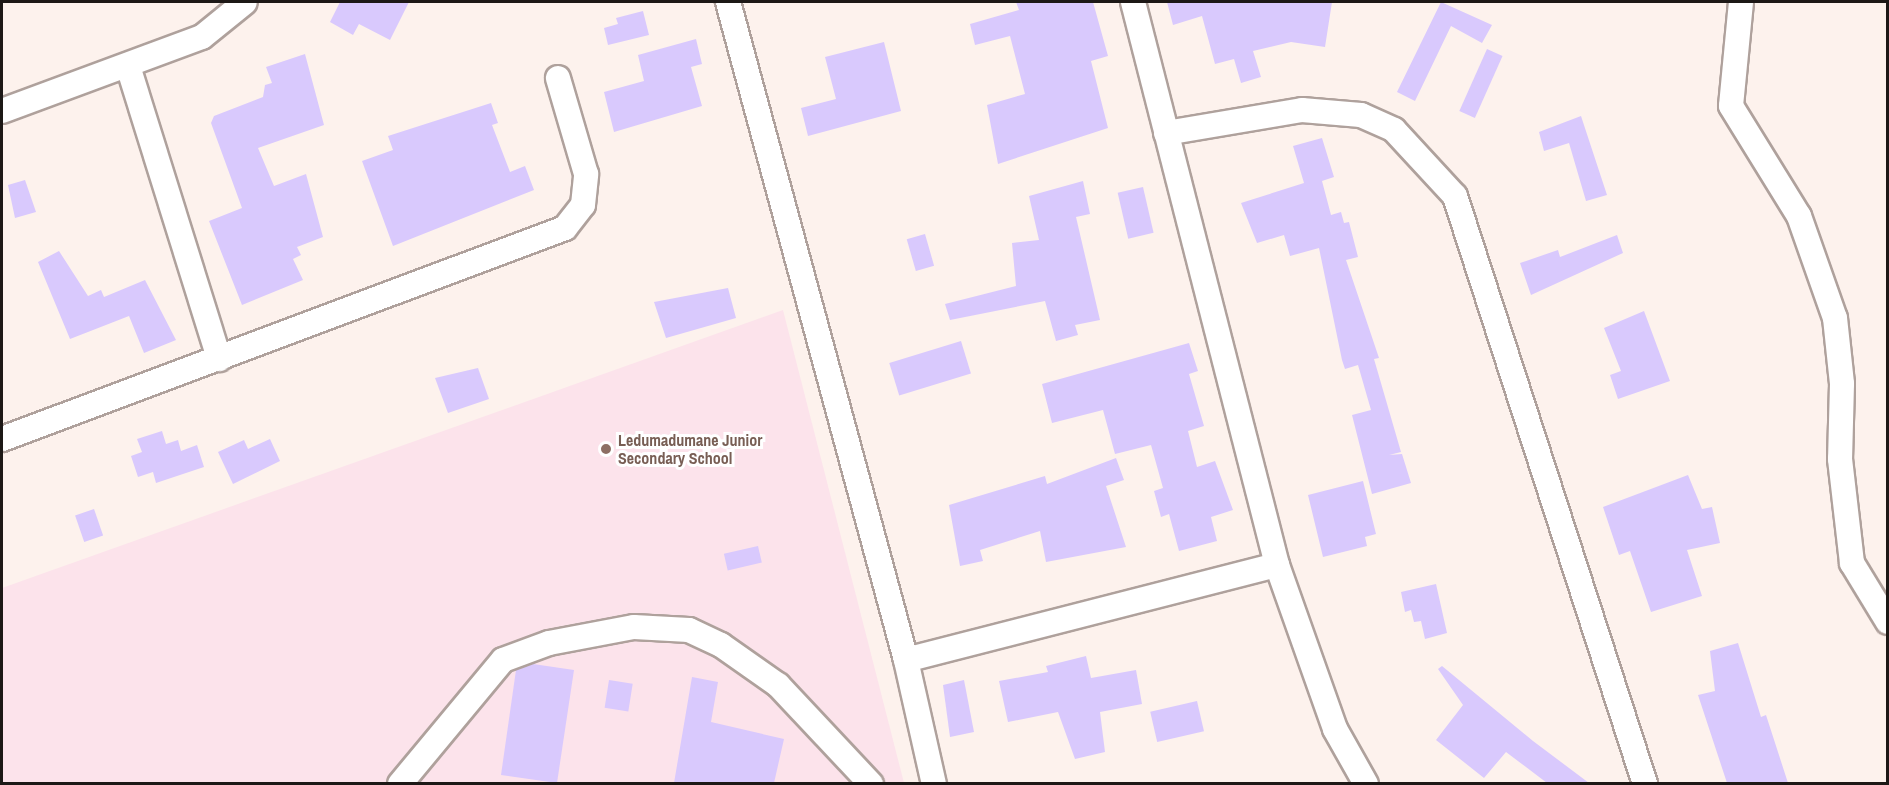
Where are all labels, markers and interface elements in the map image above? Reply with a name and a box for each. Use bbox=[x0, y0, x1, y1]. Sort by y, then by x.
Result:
place label: Ledumadumane Junior Secondary School bbox=[618, 430, 762, 468]
marker: Ledumadumane Junior Secondary School bbox=[599, 442, 613, 456]

